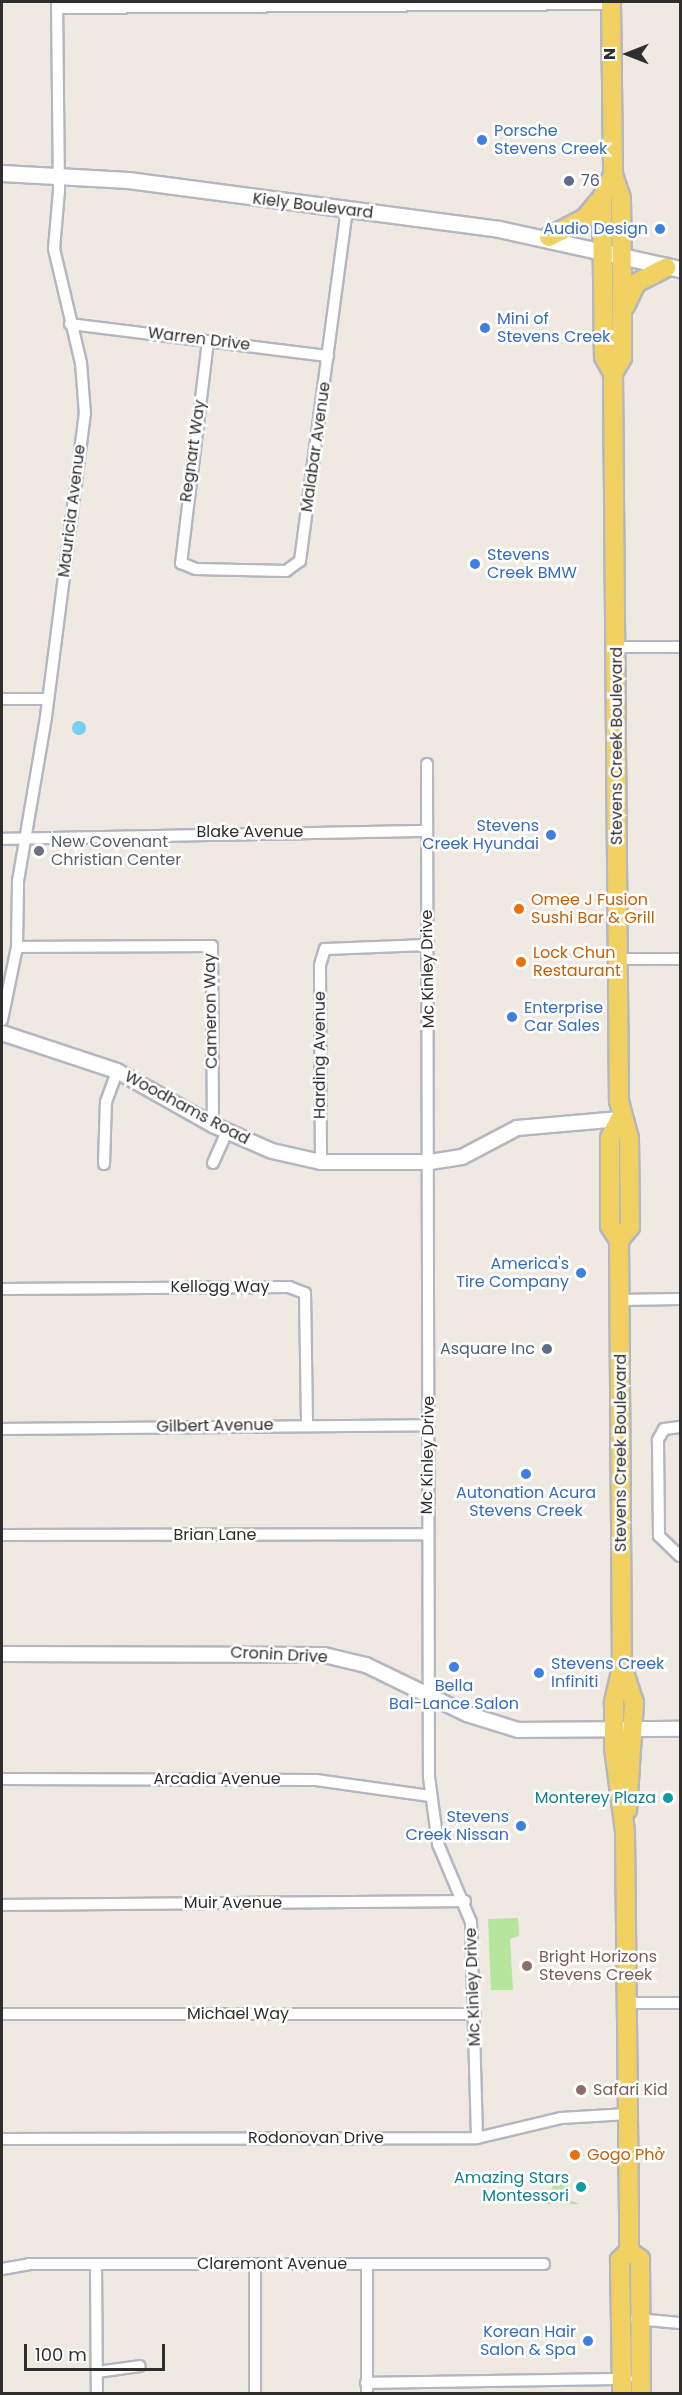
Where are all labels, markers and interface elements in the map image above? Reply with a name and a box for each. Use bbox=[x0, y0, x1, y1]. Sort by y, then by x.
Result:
north arrow bbox=[598, 24, 658, 84]
text: N bbox=[598, 48, 621, 60]
place label: Porsche Stevens Creek bbox=[494, 121, 607, 159]
marker: Porsche Stevens Creek bbox=[475, 133, 489, 147]
place label: 76 bbox=[581, 171, 600, 191]
marker: 76 bbox=[562, 174, 576, 188]
street label: Kiely Boulevard bbox=[252, 189, 374, 223]
place label: Audio Design bbox=[543, 219, 648, 239]
marker: Audio Design bbox=[653, 222, 667, 236]
place label: Mini of Stevens Creek bbox=[497, 309, 610, 347]
marker: Mini of Stevens Creek bbox=[478, 321, 492, 335]
street label: Warren Drive bbox=[147, 323, 251, 355]
street label: Malabar Avenue bbox=[297, 381, 335, 513]
street label: Regnart Way bbox=[176, 399, 210, 503]
street label: Mauricia Avenue bbox=[54, 444, 90, 578]
place label: Stevens Creek BMW bbox=[487, 545, 577, 583]
marker: Stevens Creek BMW bbox=[468, 557, 482, 571]
street label: Stevens Creek Boulevard bbox=[607, 647, 627, 845]
place label: Stevens Creek Hyundai bbox=[422, 816, 539, 854]
street label: Blake Avenue bbox=[196, 822, 304, 842]
marker: Stevens Creek Hyundai bbox=[544, 828, 558, 842]
place label: New Covenant Christian Center bbox=[51, 832, 181, 870]
marker: New Covenant Christian Center bbox=[32, 844, 46, 858]
place label: Omee J Fusion Sushi Bar & Grill bbox=[531, 890, 655, 928]
marker: Omee J Fusion Sushi Bar & Grill bbox=[512, 902, 526, 916]
street label: Mc Kinley Drive bbox=[417, 909, 439, 1029]
place label: Lock Chun Restaurant bbox=[533, 943, 621, 981]
street label: Cameron Way bbox=[200, 953, 222, 1069]
marker: Lock Chun Restaurant bbox=[514, 955, 528, 969]
street label: Harding Avenue bbox=[310, 991, 330, 1119]
place label: Enterprise Car Sales bbox=[524, 998, 603, 1036]
marker: Enterprise Car Sales bbox=[505, 1010, 519, 1024]
street label: Woodhams Road bbox=[121, 1067, 253, 1149]
place label: America's Tire Company bbox=[456, 1254, 569, 1292]
marker: America's Tire Company bbox=[574, 1266, 588, 1280]
street label: Kellogg Way bbox=[171, 1277, 269, 1297]
place label: Asquare Inc bbox=[440, 1339, 535, 1359]
marker: Asquare Inc bbox=[540, 1342, 554, 1356]
street label: Stevens Creek Boulevard bbox=[611, 1354, 631, 1552]
street label: Mc Kinley Drive bbox=[417, 1395, 439, 1515]
street label: Gilbert Avenue bbox=[156, 1415, 274, 1437]
marker: Autonation Acura Stevens Creek bbox=[519, 1467, 533, 1481]
place label: Autonation Acura Stevens Creek bbox=[456, 1483, 596, 1521]
street label: Brian Lane bbox=[174, 1525, 256, 1545]
street label: Cronin Drive bbox=[230, 1643, 328, 1667]
place label: Stevens Creek Infiniti bbox=[551, 1654, 664, 1692]
marker: Bella Bal-Lance Salon bbox=[447, 1660, 461, 1674]
marker: Stevens Creek Infiniti bbox=[532, 1666, 546, 1680]
place label: Bella Bal-Lance Salon bbox=[389, 1676, 519, 1714]
street label: Arcadia Avenue bbox=[153, 1769, 281, 1789]
place label: Monterey Plaza bbox=[535, 1788, 656, 1808]
marker: Monterey Plaza bbox=[661, 1791, 675, 1805]
place label: Stevens Creek Nissan bbox=[405, 1807, 509, 1845]
marker: Stevens Creek Nissan bbox=[514, 1819, 528, 1833]
street label: Muir Avenue bbox=[184, 1893, 282, 1913]
street label: Mc Kinley Drive bbox=[461, 1927, 485, 2047]
place label: Bright Horizons Stevens Creek bbox=[539, 1947, 657, 1985]
marker: Bright Horizons Stevens Creek bbox=[520, 1959, 534, 1973]
street label: Michael Way bbox=[187, 2004, 289, 2024]
place label: Safari Kid bbox=[593, 2080, 668, 2100]
marker: Safari Kid bbox=[574, 2083, 588, 2097]
street label: Rodonovan Drive bbox=[248, 2128, 384, 2148]
place label: Gogo Phở bbox=[587, 2145, 665, 2165]
marker: Gogo Phở bbox=[568, 2148, 582, 2162]
place label: Amazing Stars Montessori bbox=[454, 2168, 569, 2206]
marker: Amazing Stars Montessori bbox=[574, 2180, 588, 2194]
street label: Claremont Avenue bbox=[197, 2254, 347, 2274]
place label: Korean Hair Salon & Spa bbox=[480, 2322, 576, 2360]
scale bar bbox=[27, 2332, 168, 2370]
marker: Korean Hair Salon & Spa bbox=[581, 2334, 595, 2348]
text: 100 m bbox=[35, 2342, 87, 2367]

